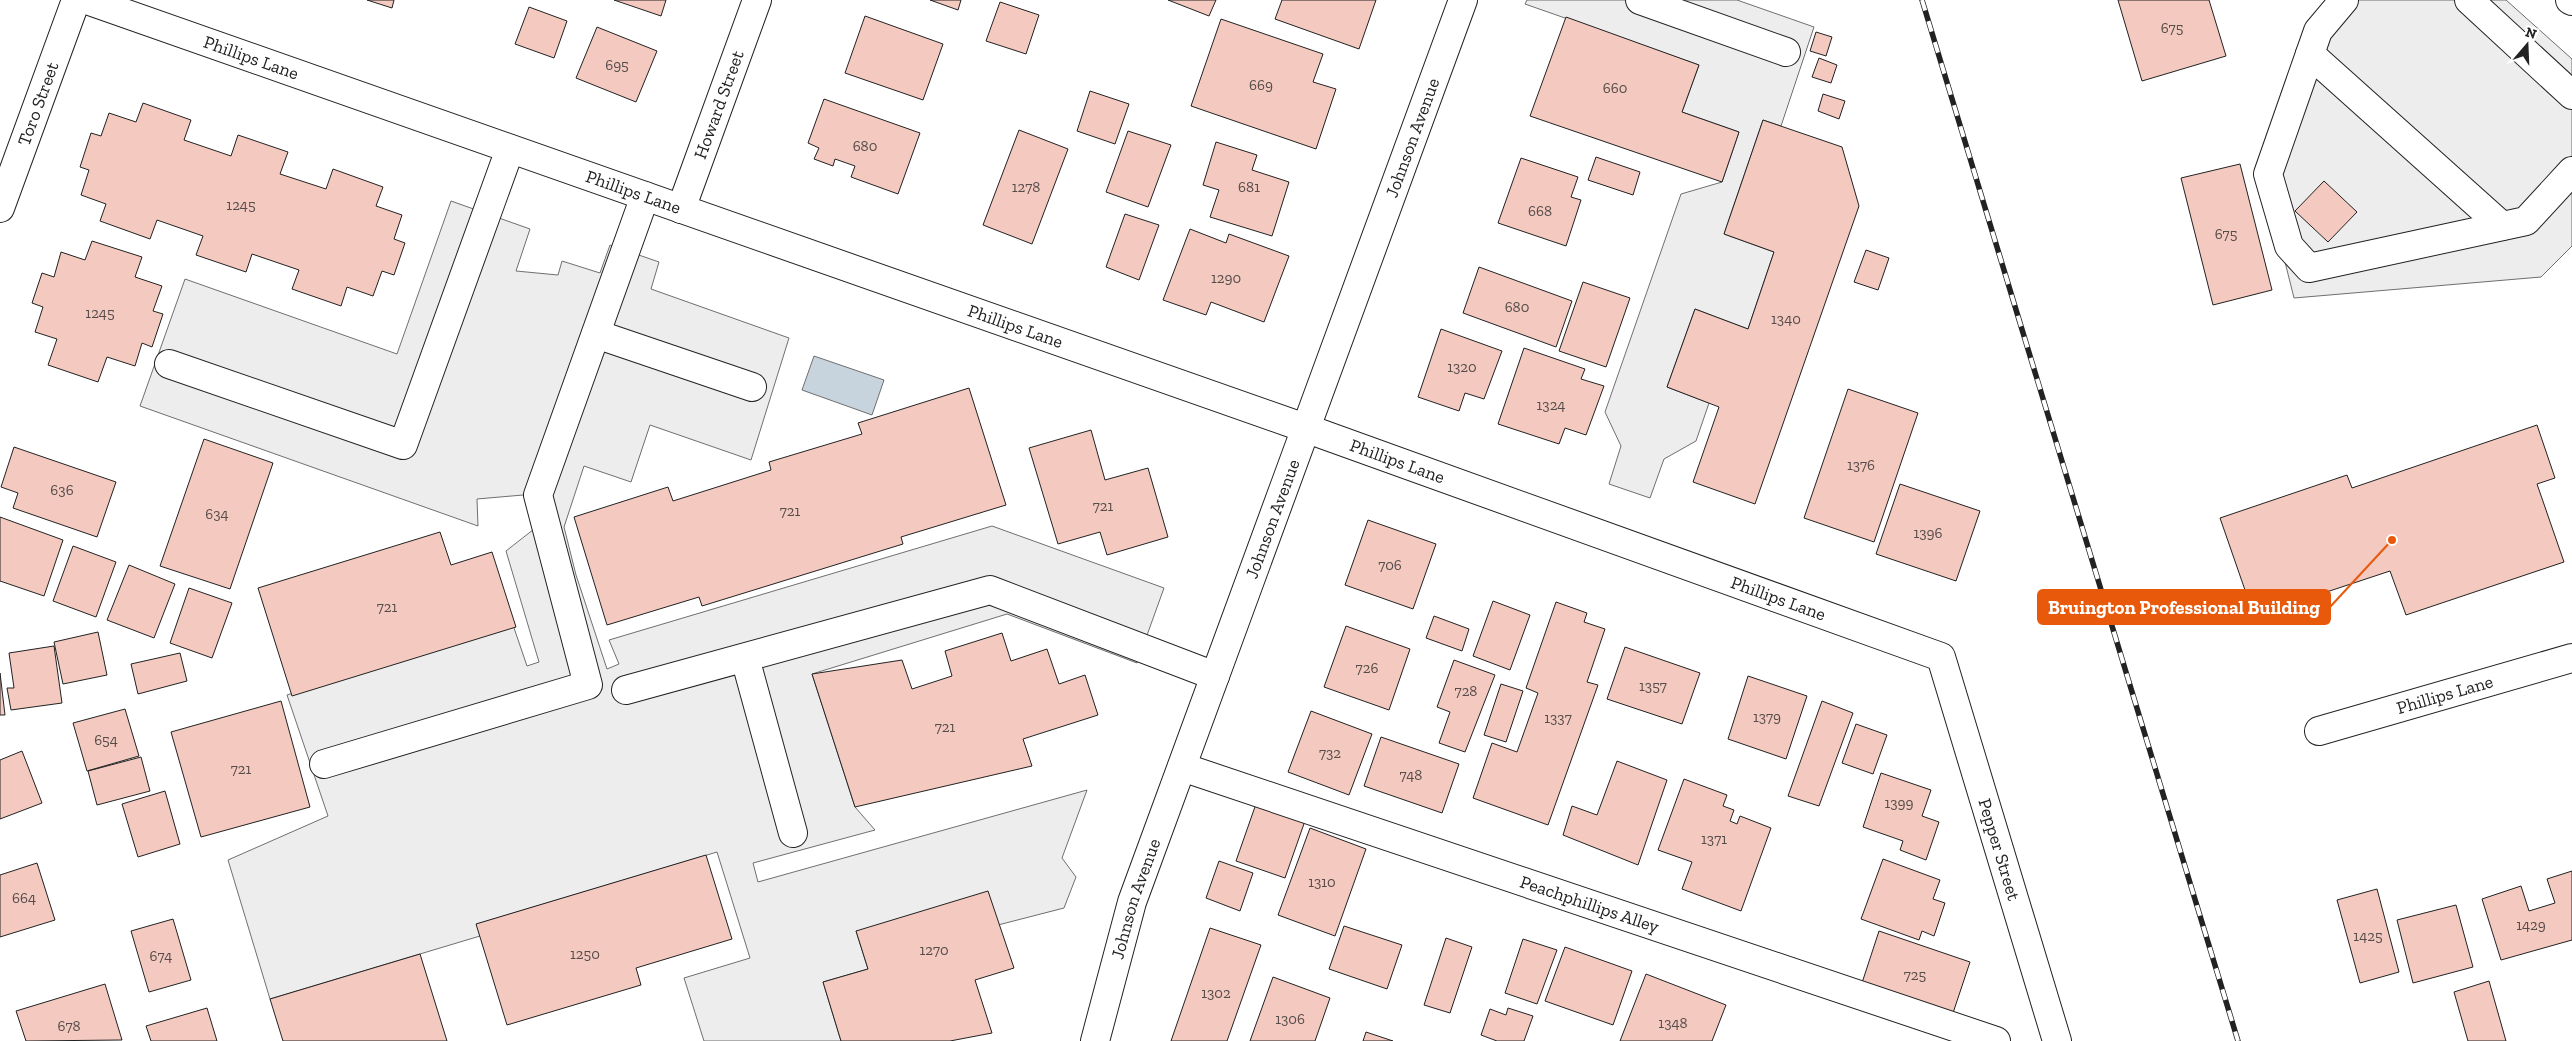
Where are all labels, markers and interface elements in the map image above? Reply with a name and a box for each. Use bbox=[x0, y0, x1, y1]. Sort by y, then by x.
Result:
house number: 675 bbox=[2161, 19, 2184, 37]
north arrow bbox=[2502, 20, 2552, 70]
text: N bbox=[2523, 23, 2539, 43]
street label: Phillips Lane bbox=[201, 31, 302, 85]
street label: Howard Street bbox=[689, 47, 749, 162]
house number: 695 bbox=[605, 56, 629, 74]
street label: Toro Street bbox=[13, 59, 64, 149]
street label: Johnson Avenue bbox=[1381, 75, 1444, 200]
house number: 669 bbox=[1249, 76, 1273, 94]
house number: 660 bbox=[1603, 79, 1627, 97]
house number: 680 bbox=[853, 137, 877, 155]
street label: Phillips Lane bbox=[583, 165, 684, 219]
house number: 1278 bbox=[1012, 178, 1040, 196]
house number: 681 bbox=[1238, 178, 1260, 196]
house number: 1245 bbox=[226, 196, 256, 214]
house number: 668 bbox=[1528, 202, 1552, 220]
house number: 675 bbox=[2215, 225, 2238, 243]
house number: 1290 bbox=[1211, 269, 1241, 287]
house number: 680 bbox=[1505, 298, 1529, 316]
street label: Phillips Lane bbox=[965, 299, 1066, 353]
house number: 1245 bbox=[85, 304, 115, 322]
house number: 1340 bbox=[1771, 310, 1801, 328]
house number: 1320 bbox=[1447, 358, 1477, 376]
house number: 1324 bbox=[1537, 396, 1565, 414]
street label: Phillips Lane bbox=[1347, 434, 1448, 488]
street label: Johnson Avenue bbox=[1241, 456, 1305, 582]
house number: 1376 bbox=[1847, 456, 1875, 474]
house number: 636 bbox=[50, 481, 74, 499]
house number: 721 bbox=[1093, 497, 1114, 515]
house number: 721 bbox=[780, 502, 801, 520]
house number: 634 bbox=[205, 505, 229, 523]
house number: 1396 bbox=[1913, 524, 1943, 542]
house number: 706 bbox=[1378, 556, 1402, 574]
street label: Phillips Lane bbox=[1728, 571, 1829, 626]
callout: Bruington Professional Building bbox=[2038, 590, 2330, 624]
text: Bruington Professional Building bbox=[2048, 596, 2320, 619]
house number: 721 bbox=[377, 598, 398, 616]
house number: 726 bbox=[1356, 659, 1378, 677]
street label: Phillips Lane bbox=[2394, 670, 2496, 719]
house number: 1357 bbox=[1639, 677, 1667, 695]
house number: 728 bbox=[1455, 682, 1477, 700]
house number: 1379 bbox=[1753, 708, 1781, 726]
house number: 1337 bbox=[1544, 709, 1572, 727]
house number: 721 bbox=[935, 718, 956, 736]
house number: 654 bbox=[94, 731, 118, 749]
house number: 732 bbox=[1319, 744, 1341, 762]
house number: 721 bbox=[231, 760, 252, 778]
house number: 748 bbox=[1400, 766, 1422, 784]
house number: 1399 bbox=[1884, 794, 1914, 812]
street label: Pepper Street bbox=[1973, 796, 2025, 903]
house number: 1371 bbox=[1701, 830, 1727, 848]
street label: Johnson Avenue bbox=[1106, 835, 1165, 961]
street label: Peachphillips Alley bbox=[1517, 871, 1663, 938]
house number: 1310 bbox=[1308, 873, 1336, 891]
house number: 664 bbox=[12, 889, 36, 907]
house number: 1429 bbox=[2516, 916, 2546, 934]
house number: 1425 bbox=[2353, 927, 2383, 945]
house number: 1270 bbox=[919, 941, 949, 959]
house number: 1250 bbox=[570, 945, 600, 963]
house number: 674 bbox=[150, 947, 172, 965]
house number: 725 bbox=[1904, 966, 1927, 984]
house number: 1302 bbox=[1201, 984, 1231, 1002]
house number: 1306 bbox=[1275, 1010, 1305, 1028]
house number: 1348 bbox=[1658, 1014, 1688, 1032]
house number: 678 bbox=[57, 1017, 81, 1035]

